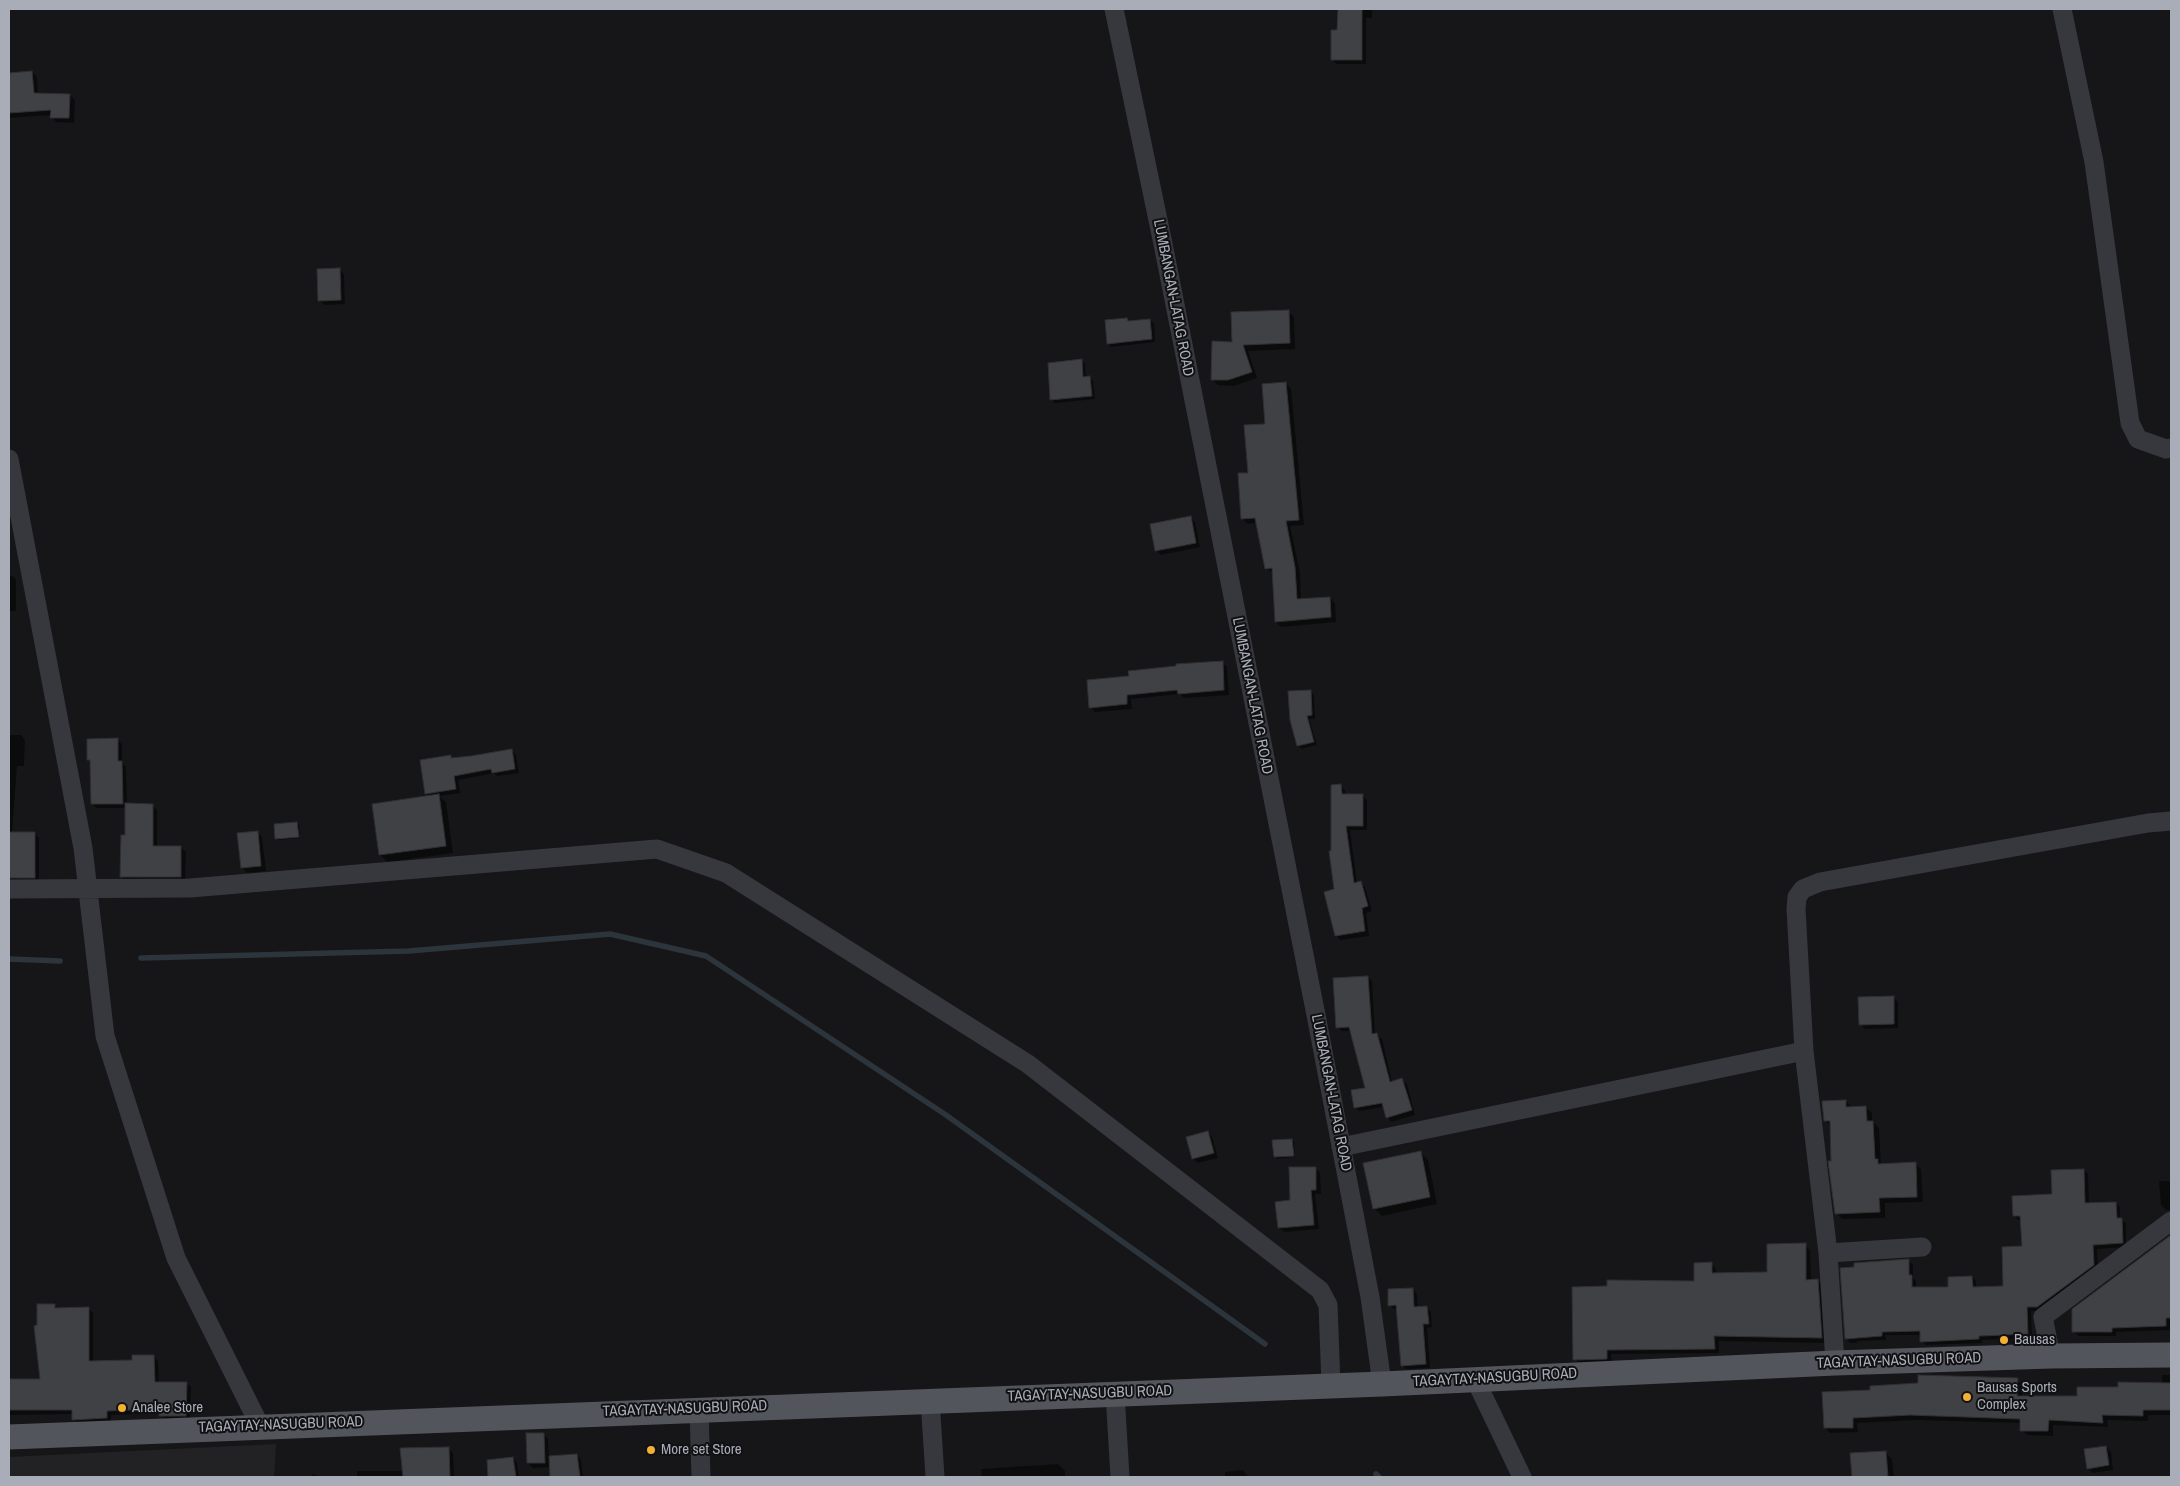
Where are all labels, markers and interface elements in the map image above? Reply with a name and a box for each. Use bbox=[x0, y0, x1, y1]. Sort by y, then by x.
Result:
street label: LUMBANGAN-LATAG ROAD bbox=[1149, 218, 1197, 378]
street label: LUMBANGAN-LATAG ROAD bbox=[1228, 616, 1276, 776]
street label: LUMBANGAN-LATAG ROAD bbox=[1307, 1013, 1355, 1173]
place label: Bausas bbox=[2014, 1331, 2055, 1349]
marker: Bausas bbox=[1998, 1334, 2010, 1346]
street label: TAGAYTAY-NASUGBU ROAD bbox=[1816, 1349, 1982, 1373]
street label: TAGAYTAY-NASUGBU ROAD bbox=[1412, 1365, 1578, 1391]
place label: Bausas Sports Complex bbox=[1977, 1379, 2057, 1414]
street label: TAGAYTAY-NASUGBU ROAD bbox=[1007, 1382, 1173, 1406]
marker: Bausas Sports Complex bbox=[1961, 1391, 1973, 1403]
street label: TAGAYTAY-NASUGBU ROAD bbox=[602, 1397, 768, 1421]
place label: Analee Store bbox=[132, 1399, 203, 1417]
marker: Analee Store bbox=[116, 1402, 128, 1414]
street label: TAGAYTAY-NASUGBU ROAD bbox=[198, 1413, 364, 1437]
place label: More set Store bbox=[661, 1441, 742, 1459]
marker: More set Store bbox=[645, 1444, 657, 1456]

